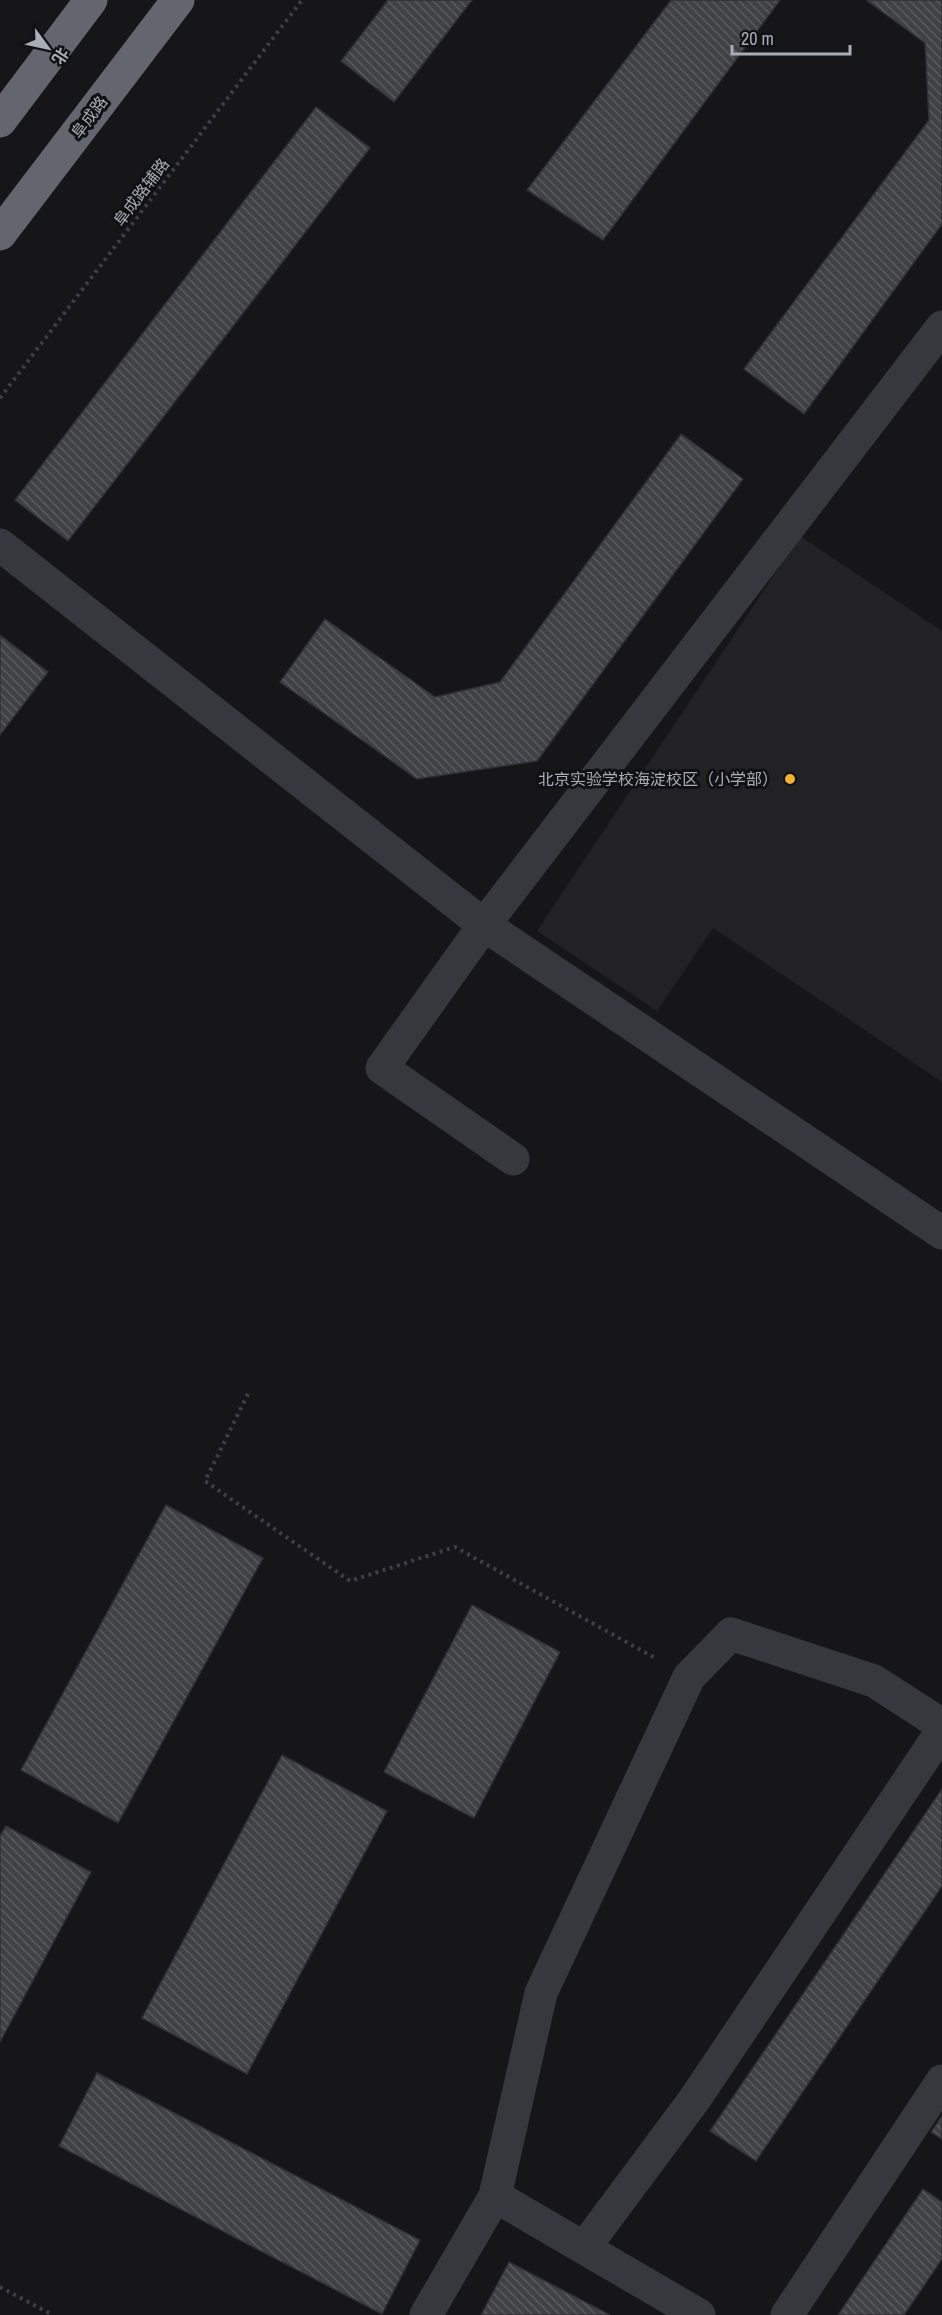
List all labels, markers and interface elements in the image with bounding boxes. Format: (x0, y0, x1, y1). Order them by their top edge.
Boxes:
north arrow (18, 18, 78, 78)
scale bar (732, 18, 850, 56)
text: 20 m (741, 26, 774, 51)
text: 北 (47, 43, 74, 69)
street label: 阜成路 (66, 91, 112, 143)
street label: 阜成路辅路 (108, 153, 174, 231)
place label: 北京实验学校海淀校区（小学部） (538, 768, 778, 790)
marker: 北京实验学校海淀校区（小学部） (783, 772, 797, 786)

